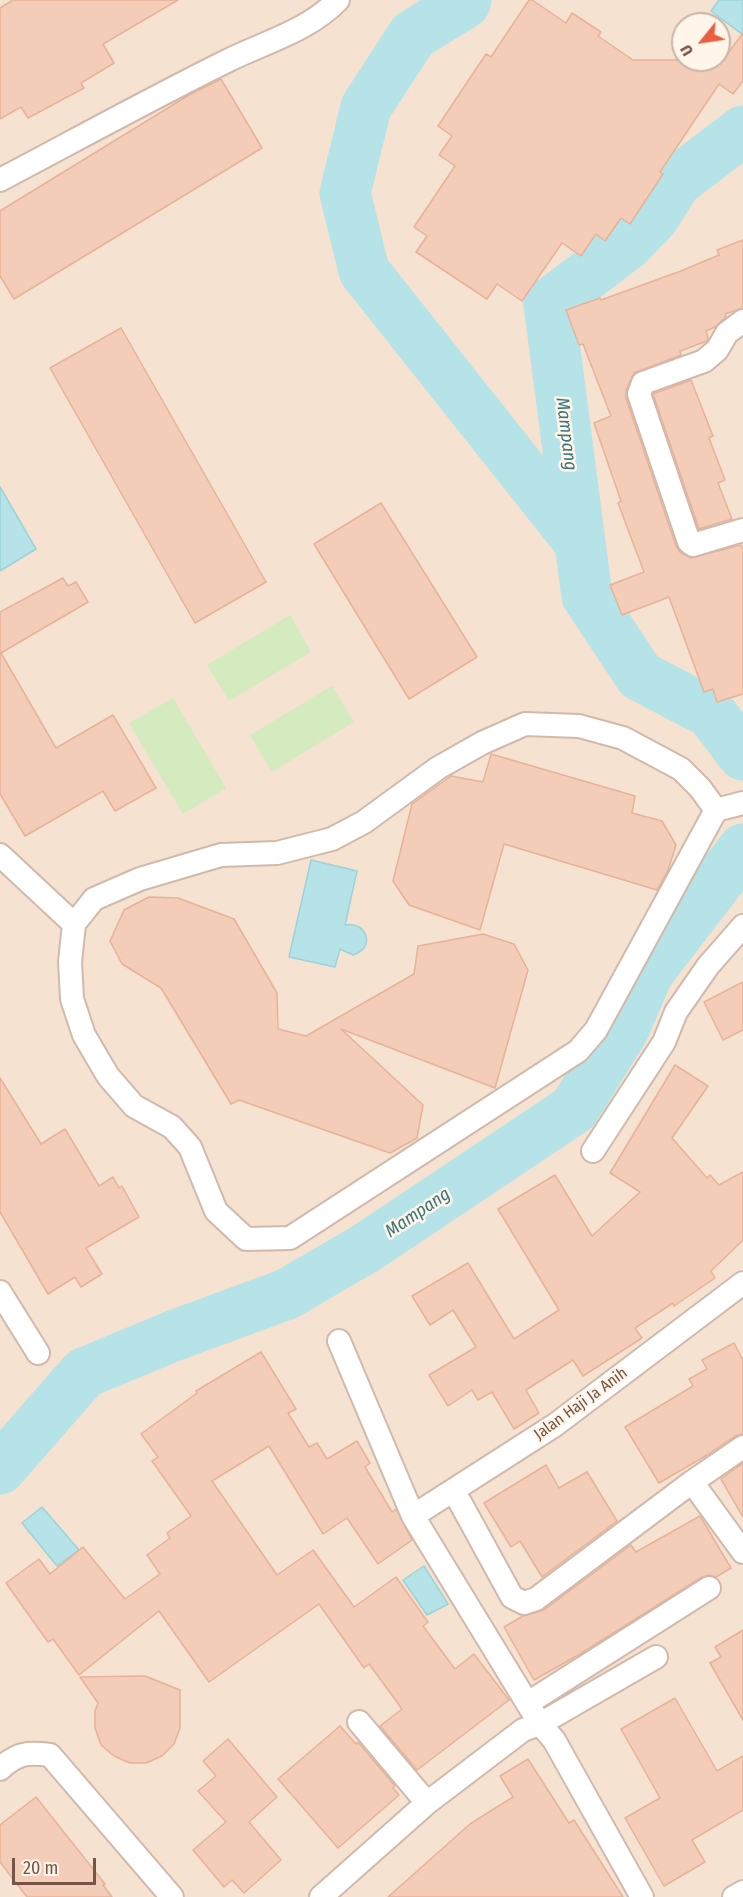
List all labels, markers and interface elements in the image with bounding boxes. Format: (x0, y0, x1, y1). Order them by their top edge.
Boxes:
north arrow (671, 12, 731, 72)
text: U (676, 41, 697, 59)
water label: Mampang (551, 396, 581, 472)
water label: Mampang (382, 1184, 454, 1242)
street label: Jalan Haji Ja Anih (531, 1364, 631, 1444)
scale bar (15, 1846, 99, 1884)
text: 20 m (23, 1857, 58, 1879)

